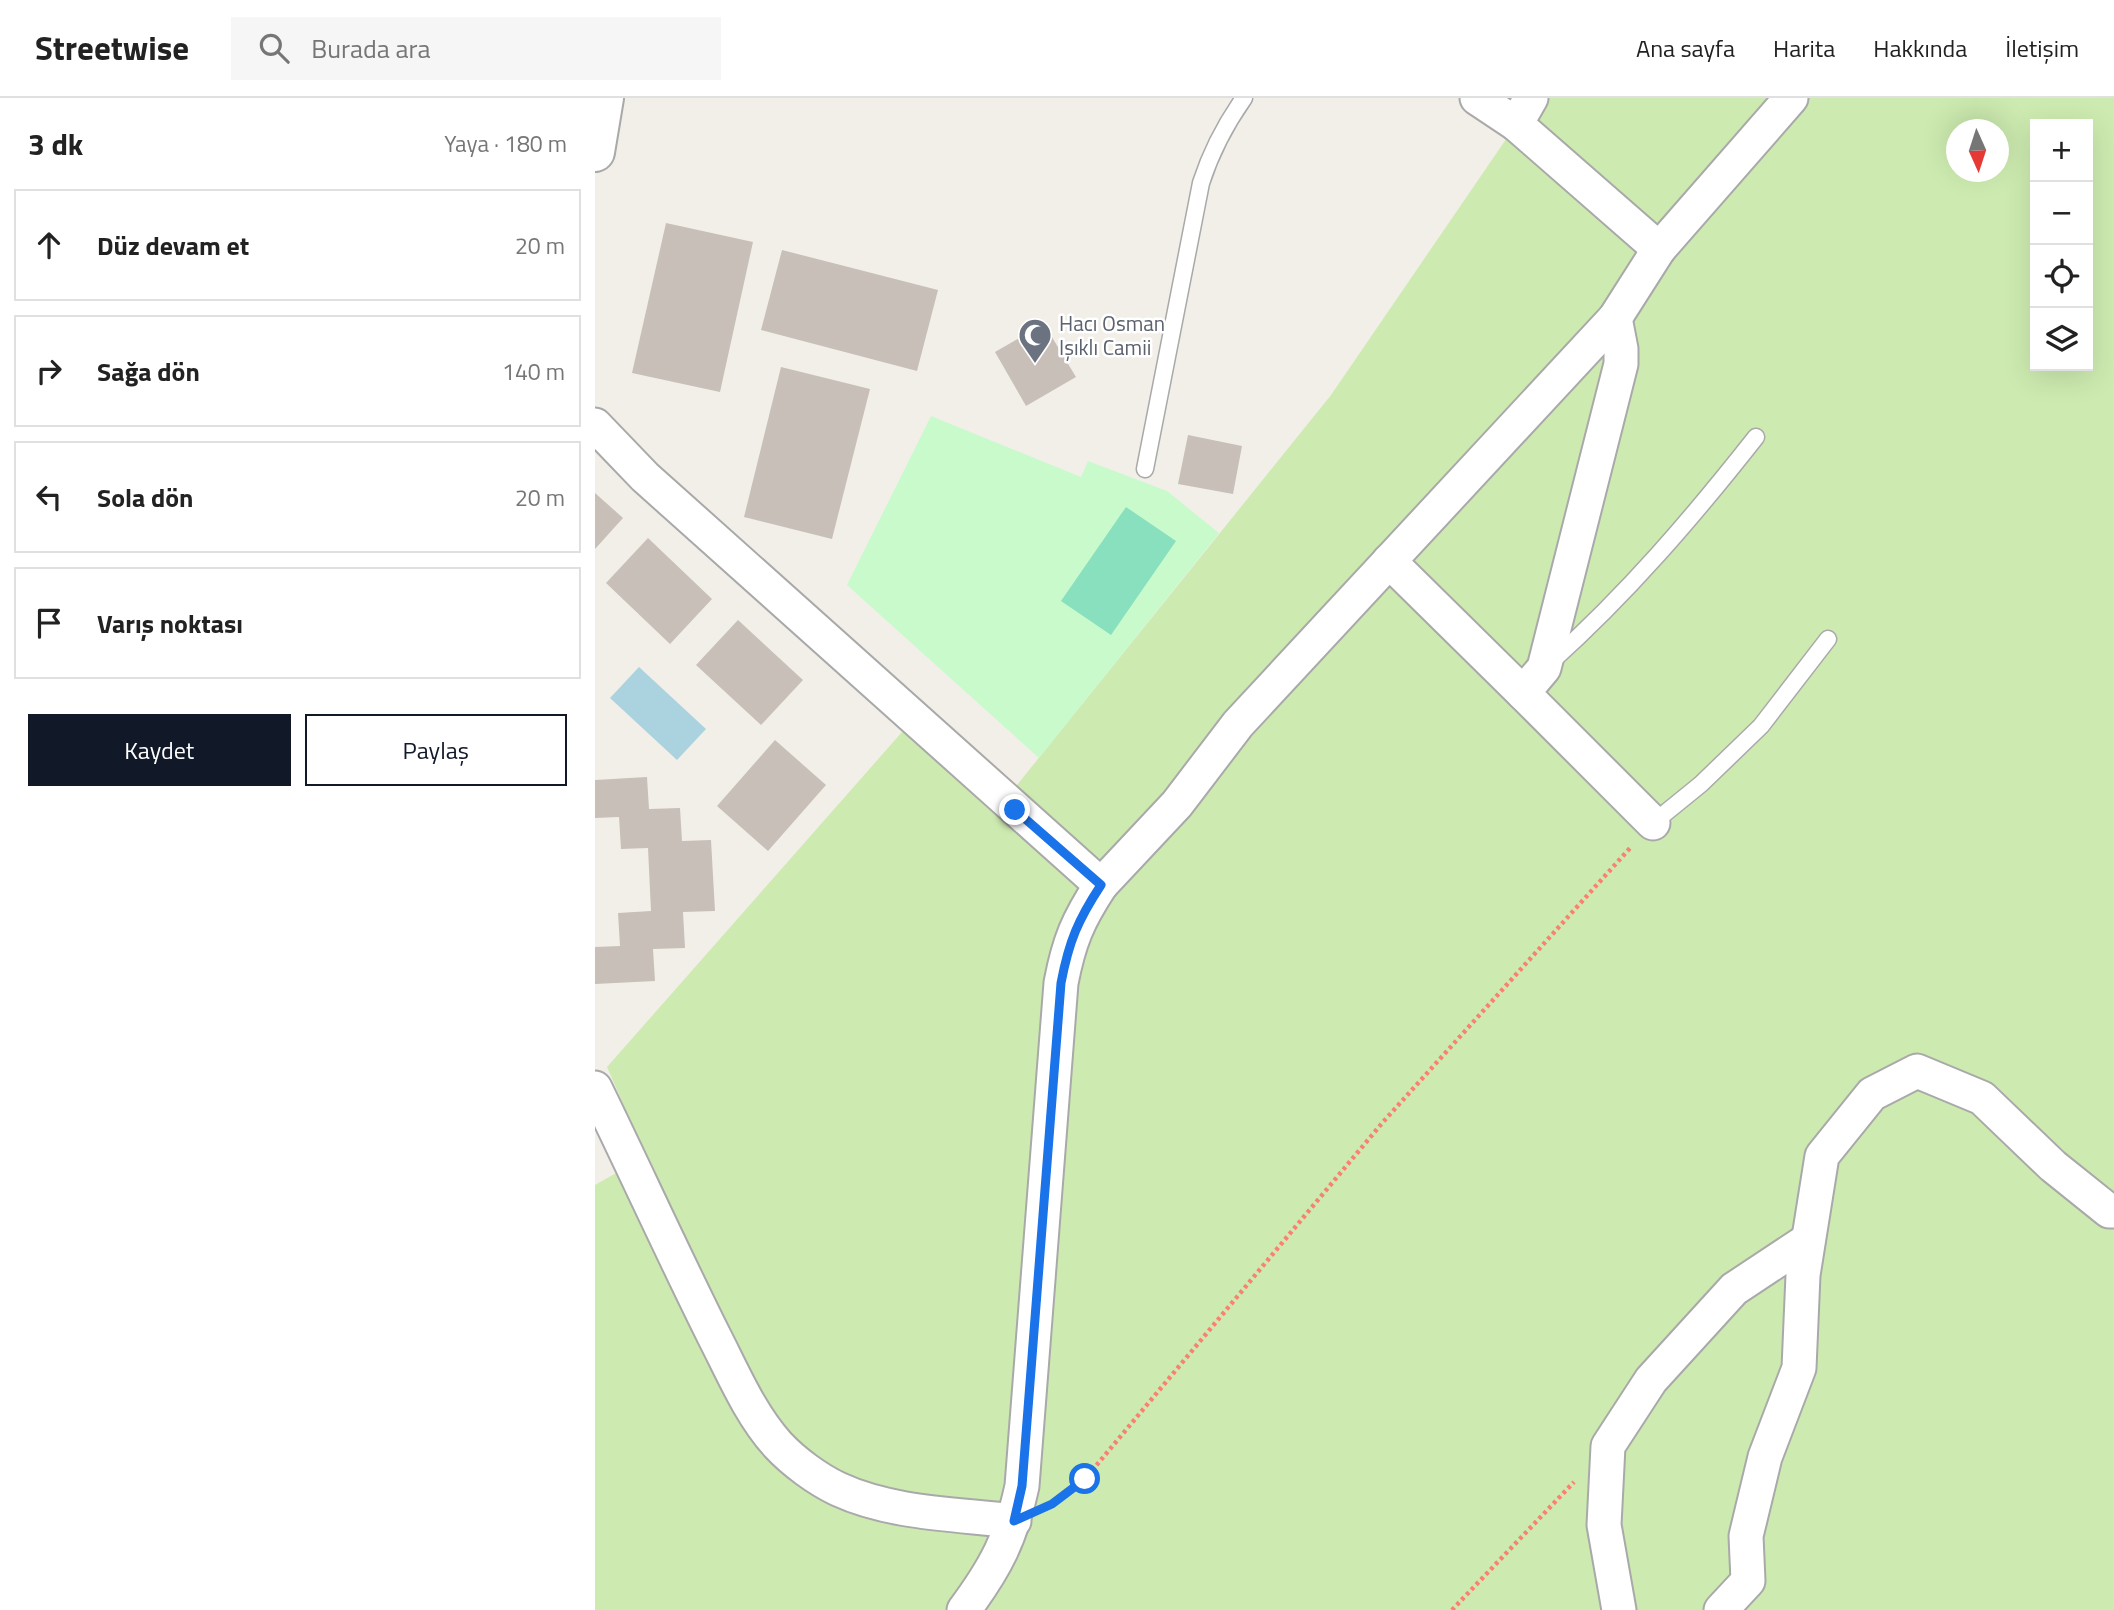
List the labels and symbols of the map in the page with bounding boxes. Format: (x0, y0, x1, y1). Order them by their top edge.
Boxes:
north arrow (1946, 119, 2009, 182)
place label: Hacı Osman Işıklı Camii (1059, 307, 1165, 363)
mosque icon: Hacı Osman Işıklı Camii (1016, 316, 1054, 365)
route end (999, 794, 1030, 825)
route start (1069, 1463, 1100, 1494)

